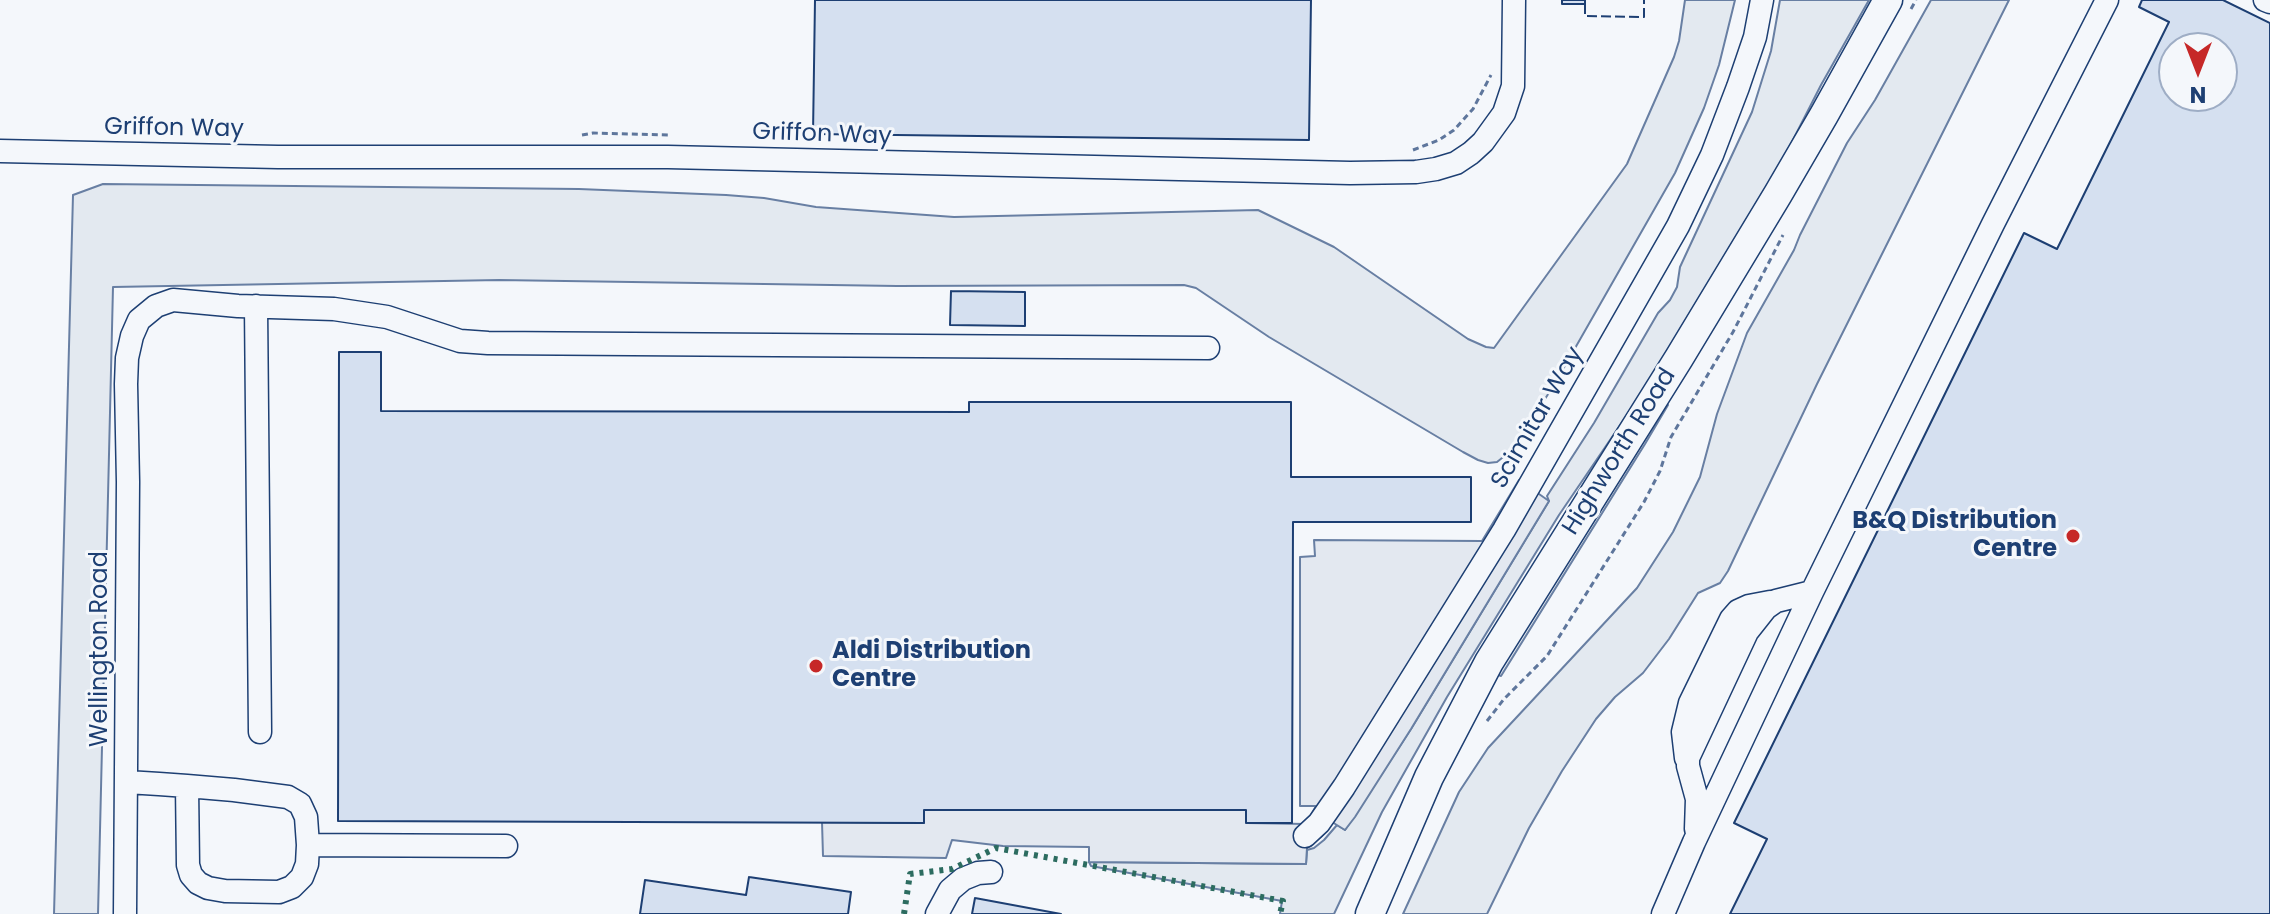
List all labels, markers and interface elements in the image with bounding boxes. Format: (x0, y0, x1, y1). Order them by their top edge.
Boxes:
north arrow (2158, 32, 2238, 112)
text: N (2190, 79, 2206, 110)
street label: Griffon Way (104, 113, 244, 145)
street label: Griffon Way (752, 118, 892, 152)
street label: Scimitar Way (1486, 342, 1590, 494)
street label: Highworth Road (1557, 363, 1683, 541)
place label: B&Q Distribution Centre (1852, 508, 2057, 564)
marker: B&Q Distribution Centre (2064, 527, 2082, 545)
street label: Wellington Road (87, 551, 115, 747)
place label: Aldi Distribution Centre (832, 638, 1031, 694)
marker: Aldi Distribution Centre (807, 657, 825, 675)

